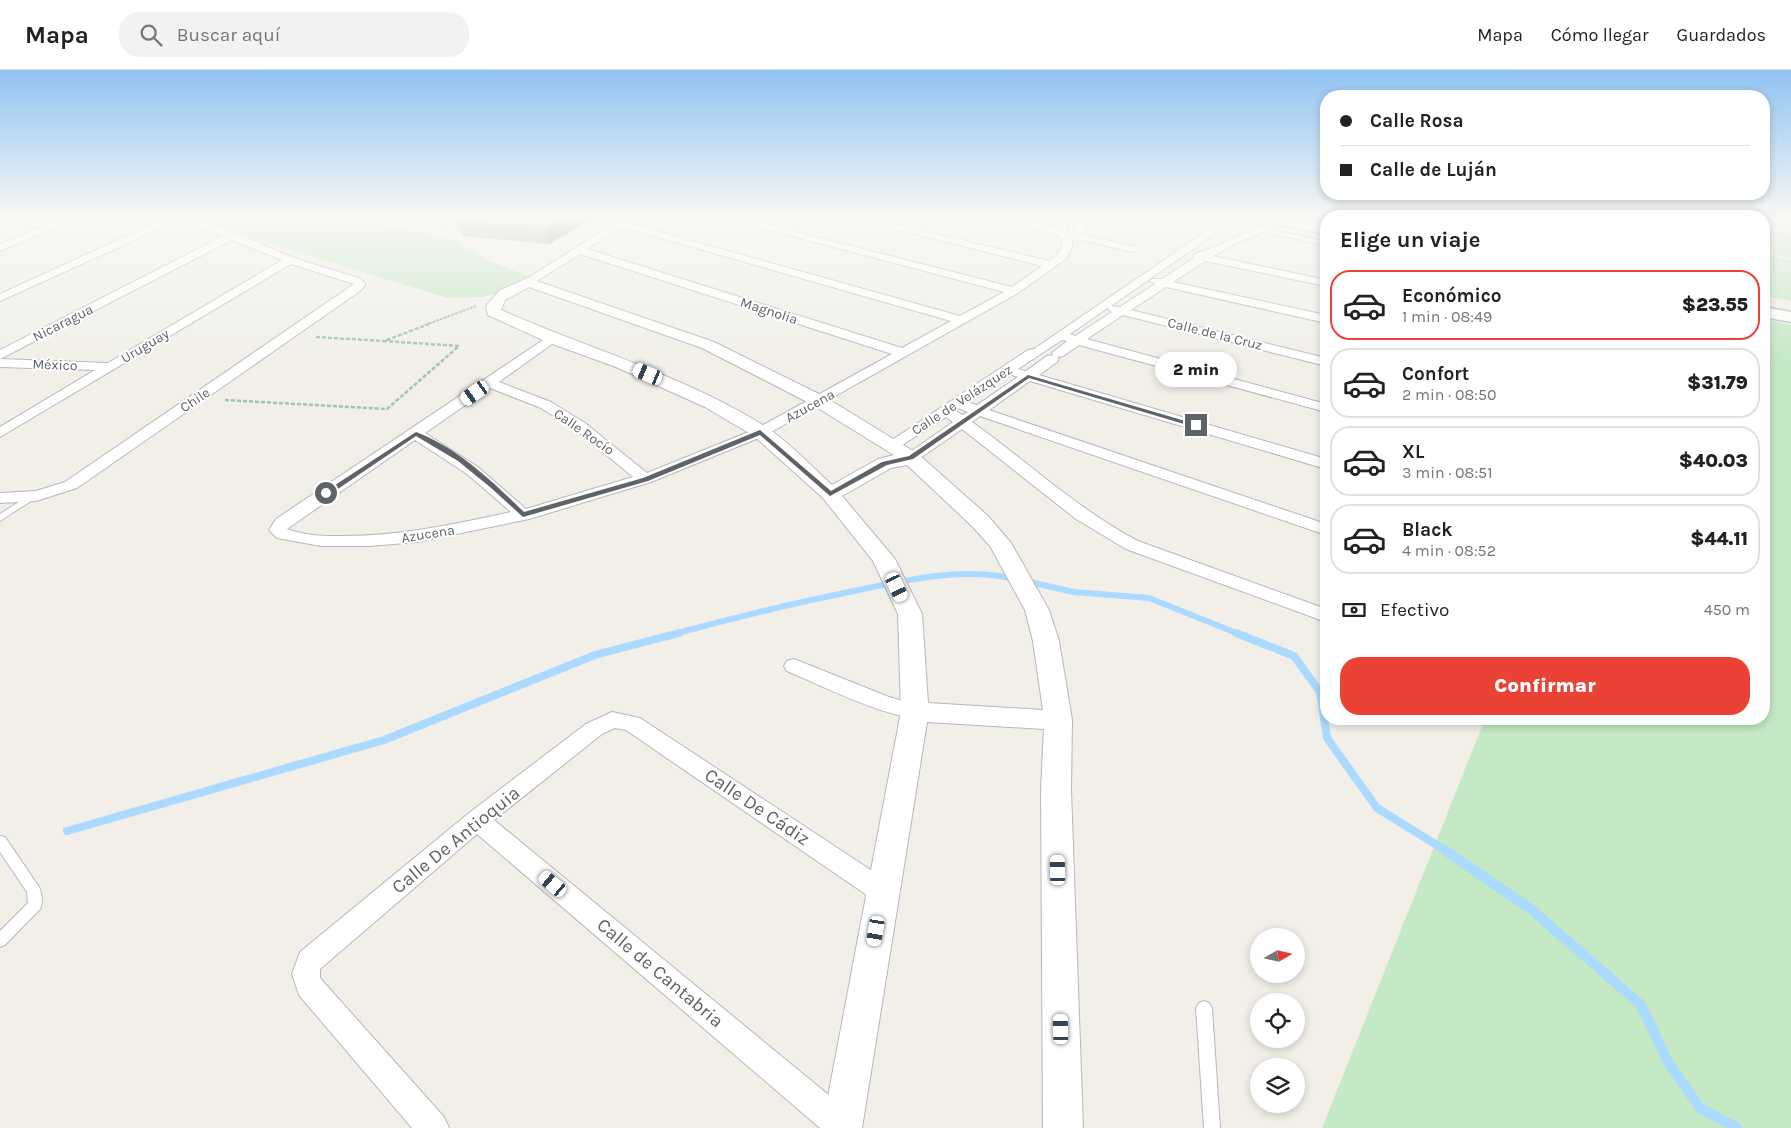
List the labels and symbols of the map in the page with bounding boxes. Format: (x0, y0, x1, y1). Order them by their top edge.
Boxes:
street label: Magnolia (738, 294, 800, 328)
street label: Nicaragua (30, 301, 96, 345)
street label: Calle de la Cruz (1166, 314, 1264, 354)
street label: Uruguay (118, 325, 173, 367)
callout: 2 min (1155, 352, 1237, 388)
street label: México (32, 356, 78, 374)
car (631, 361, 664, 387)
street label: Calle de Velázquez (908, 361, 1016, 439)
car (458, 378, 491, 408)
street label: Chile (177, 384, 213, 416)
street label: Azucena (782, 386, 838, 426)
street label: Calle Rocío (550, 405, 618, 459)
route end (1185, 414, 1207, 436)
route start (315, 482, 337, 504)
street label: Azucena (400, 521, 456, 547)
car (883, 570, 910, 604)
street label: Calle De Cádiz (700, 764, 814, 850)
street label: Calle De Antioquia (388, 782, 524, 898)
car (1050, 855, 1065, 885)
car (536, 869, 569, 899)
street label: Calle de Cantabria (592, 914, 728, 1032)
car (866, 915, 885, 947)
north arrow (1250, 928, 1305, 982)
car (1053, 1014, 1068, 1044)

